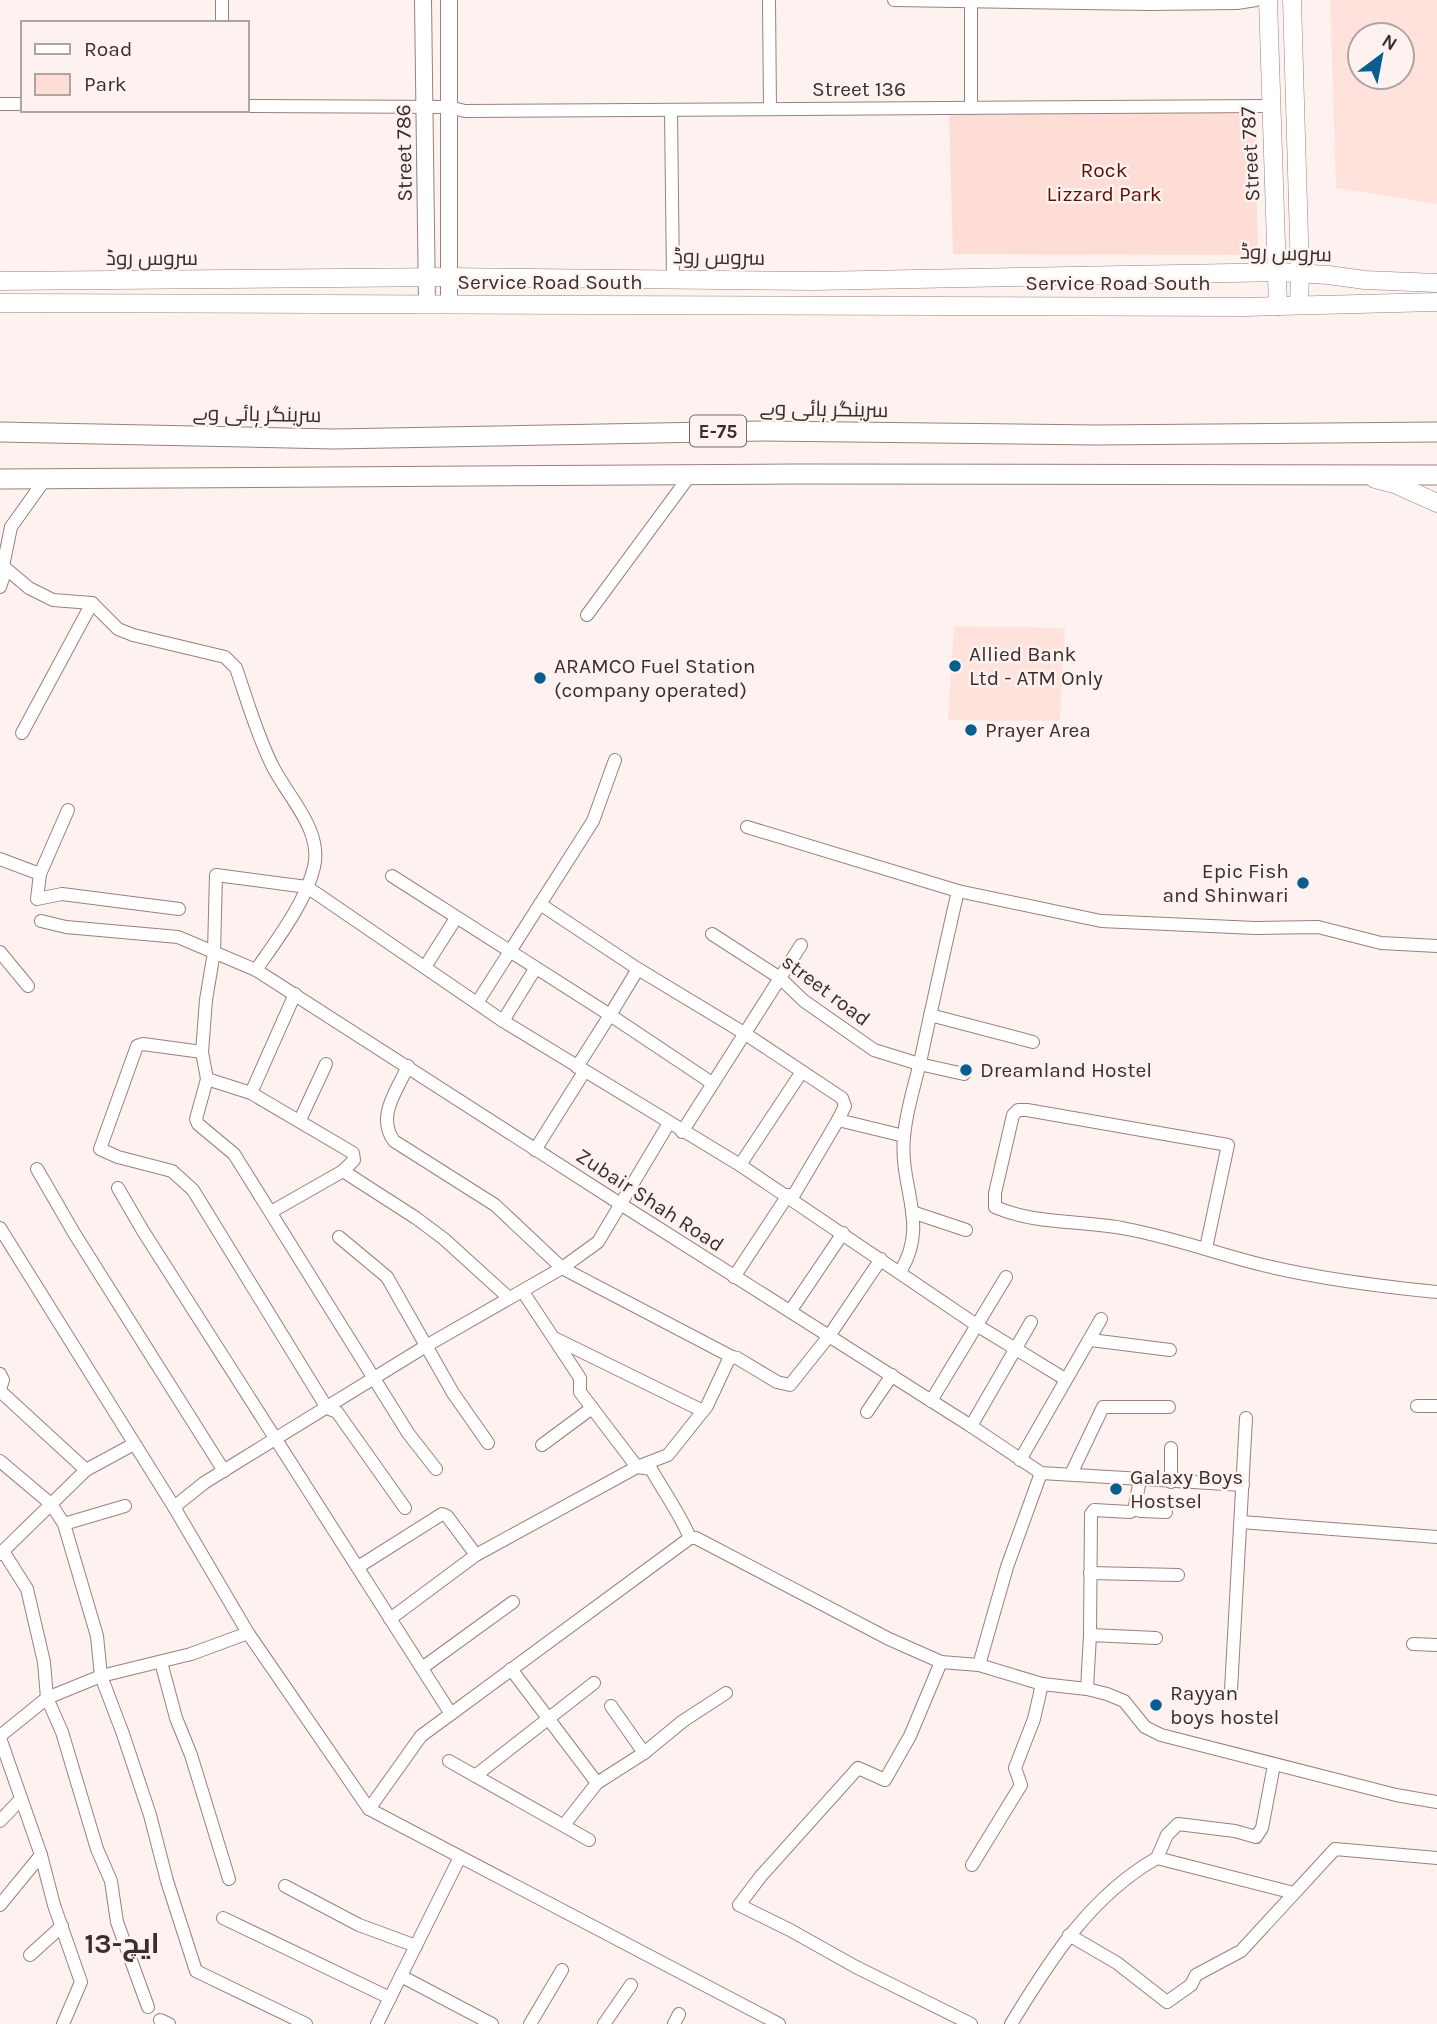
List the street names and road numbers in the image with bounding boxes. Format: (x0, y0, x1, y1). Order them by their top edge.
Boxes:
street label: Street 136 (812, 77, 906, 101)
street label: Street 786 (391, 104, 417, 202)
street label: Street 787 (1236, 106, 1264, 202)
street label: سروس روڈ (1239, 239, 1333, 268)
street label: سروس روڈ (673, 244, 765, 271)
street label: سروس روڈ (106, 246, 198, 271)
street label: Service Road South (457, 270, 643, 294)
street label: Service Road South (1025, 271, 1211, 295)
street label: سرینگر ہائی وے (759, 396, 889, 424)
street label: سرینگر ہائی وے (192, 401, 322, 429)
road number: E-75 (690, 416, 746, 446)
street label: street road (777, 949, 875, 1031)
street label: Zubair Shah Road (572, 1143, 728, 1257)

